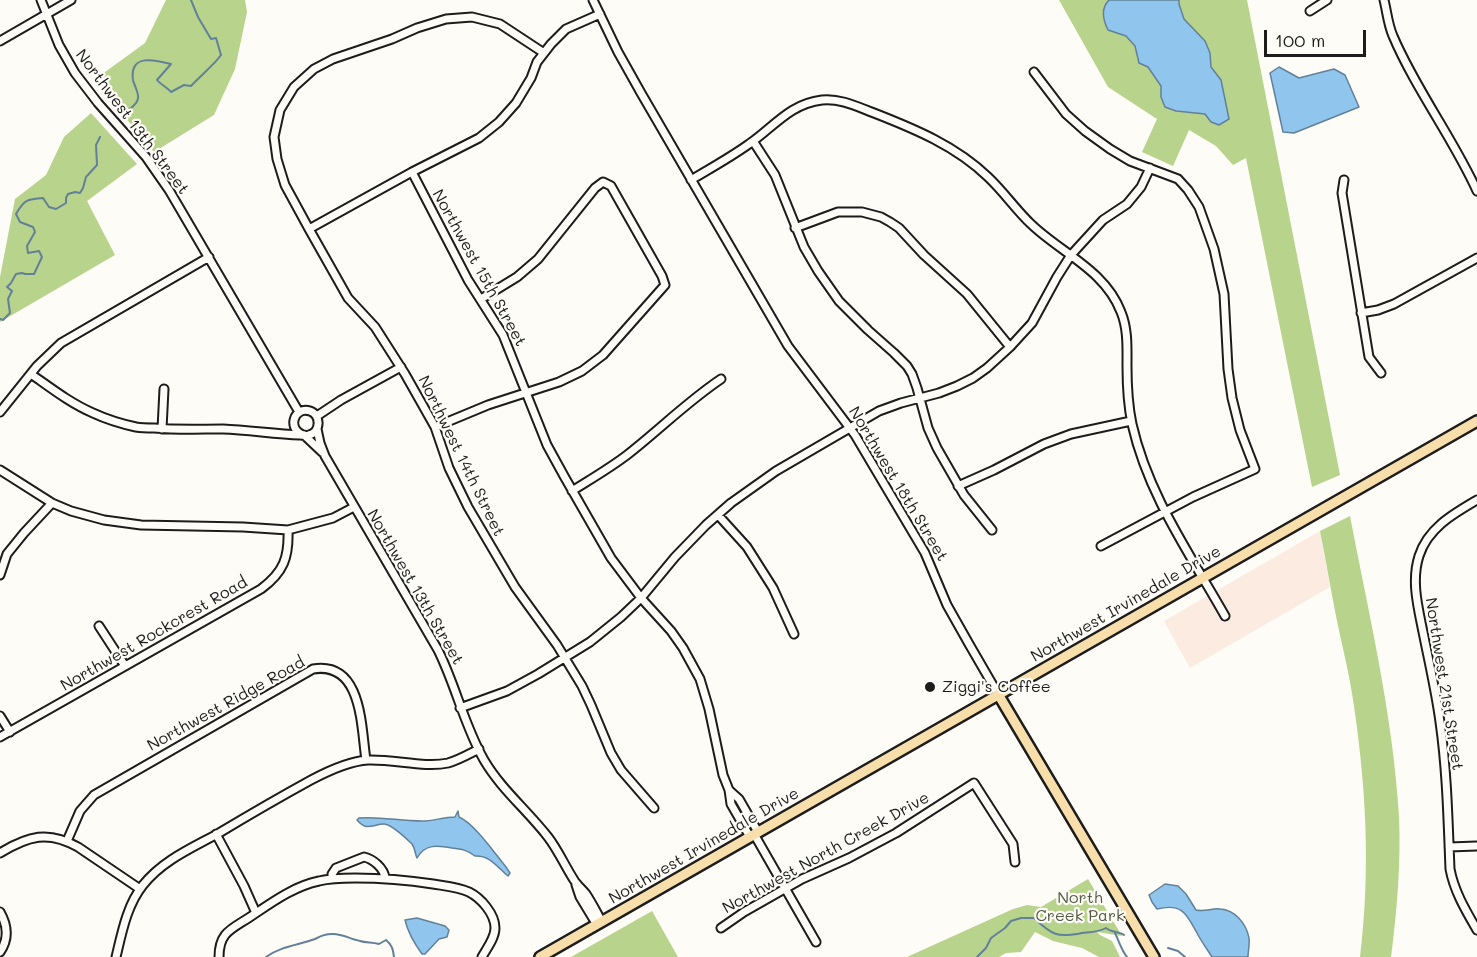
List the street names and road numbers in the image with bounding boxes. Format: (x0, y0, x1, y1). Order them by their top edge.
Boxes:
street label: Northwest 13th Street (71, 46, 193, 198)
street label: Northwest 15th Street (428, 186, 530, 350)
street label: Northwest 14th Street (414, 373, 508, 539)
street label: Northwest 18th Street (844, 403, 952, 565)
street label: Northwest 13th Street (363, 506, 467, 668)
street label: Northwest Irvinedale Drive (1028, 542, 1224, 666)
street label: Northwest Rockcrest Road (57, 573, 251, 695)
street label: Northwest 21st Street (1421, 596, 1467, 772)
street label: Northwest Ridge Road (144, 653, 308, 755)
street label: Northwest Irvinedale Drive (606, 784, 802, 908)
street label: Northwest North Creek Drive (719, 788, 933, 918)

